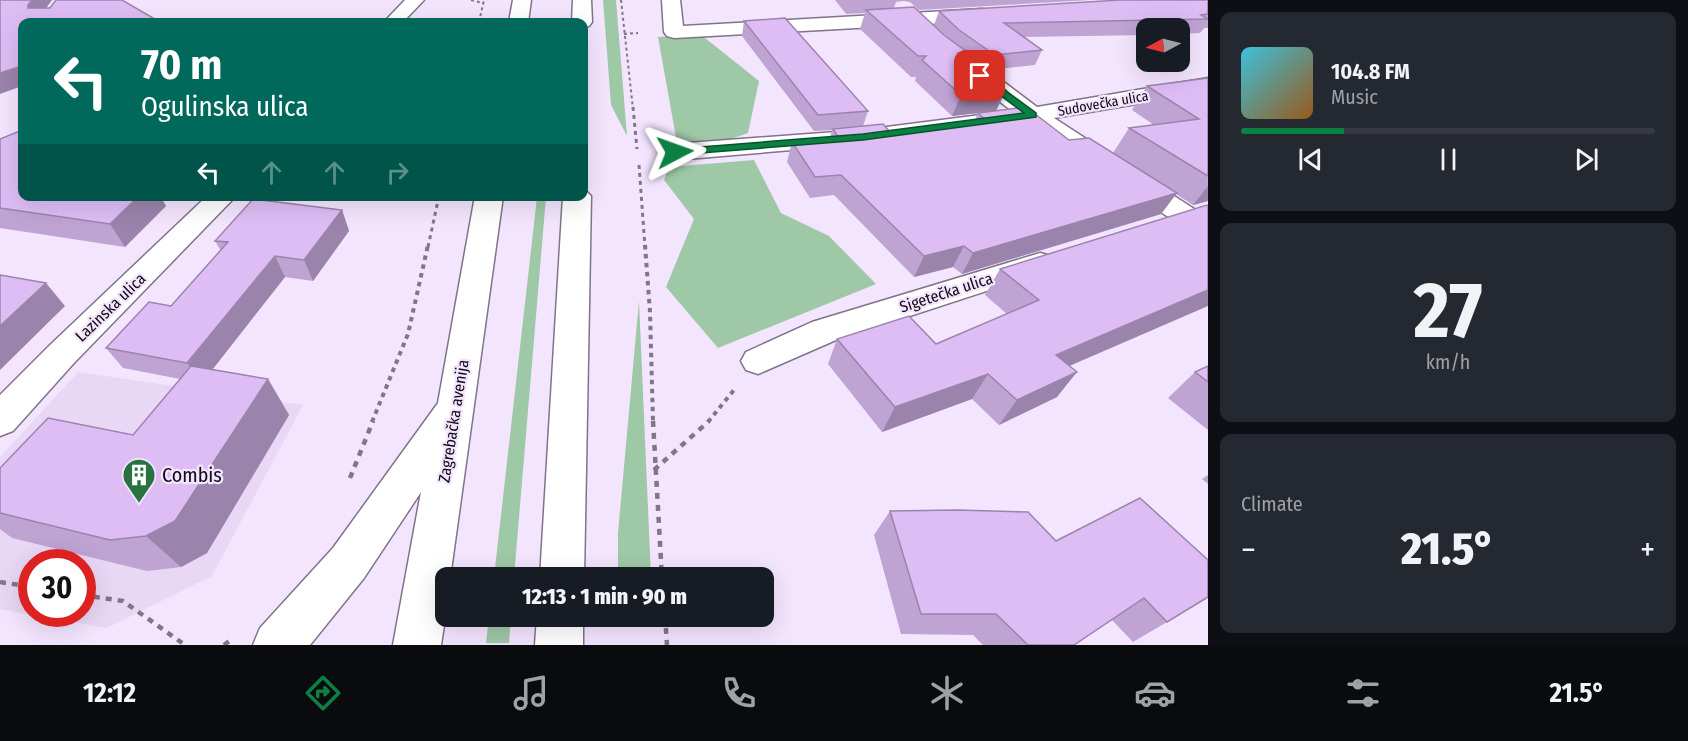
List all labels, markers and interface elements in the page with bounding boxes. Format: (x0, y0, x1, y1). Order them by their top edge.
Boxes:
north arrow (1136, 18, 1190, 72)
map controls (1136, 18, 1190, 72)
text: 70 m (141, 40, 222, 90)
icon: left (42, 42, 120, 120)
pin (954, 50, 1005, 101)
text: 104.8 FM (1331, 58, 1410, 85)
icon: arrive (963, 59, 996, 92)
text: Music (1331, 85, 1378, 109)
street label: Sudovečka ulica (1056, 87, 1150, 120)
text: Ogulinska ulica (141, 91, 309, 123)
position arrow (643, 120, 707, 184)
icon: previous (1294, 143, 1327, 176)
icon: pause (1432, 143, 1465, 176)
icon: next (1570, 143, 1603, 176)
icon: left (192, 156, 225, 189)
icon: ahead (255, 156, 288, 189)
icon: ahead (318, 156, 351, 189)
icon: right (381, 156, 414, 189)
text: 27 (1414, 264, 1482, 358)
street label: Sigetečka ulica (897, 268, 995, 316)
street label: Lazinska ulica (71, 269, 150, 346)
text: km/h (1426, 350, 1470, 374)
street label: Zagrebačka avenija (434, 358, 473, 484)
building icon: Combis (121, 457, 157, 504)
place label: Combis (162, 463, 222, 487)
text: Climate (1241, 492, 1303, 516)
text: 21.5° (1401, 522, 1495, 576)
text: − (1241, 530, 1256, 570)
text: + (1640, 530, 1655, 570)
speed limit sign: 30 (18, 549, 96, 627)
text: 12:13 · 1 min · 90 m (522, 583, 687, 610)
icon: directions (302, 672, 344, 714)
icon: music (510, 672, 552, 714)
icon: phone (718, 672, 760, 714)
icon: climate (926, 672, 968, 714)
icon: car (1134, 672, 1176, 714)
icon: filters (1342, 672, 1384, 714)
text: 12:12 (83, 677, 136, 709)
text: 21.5° (1549, 677, 1605, 709)

